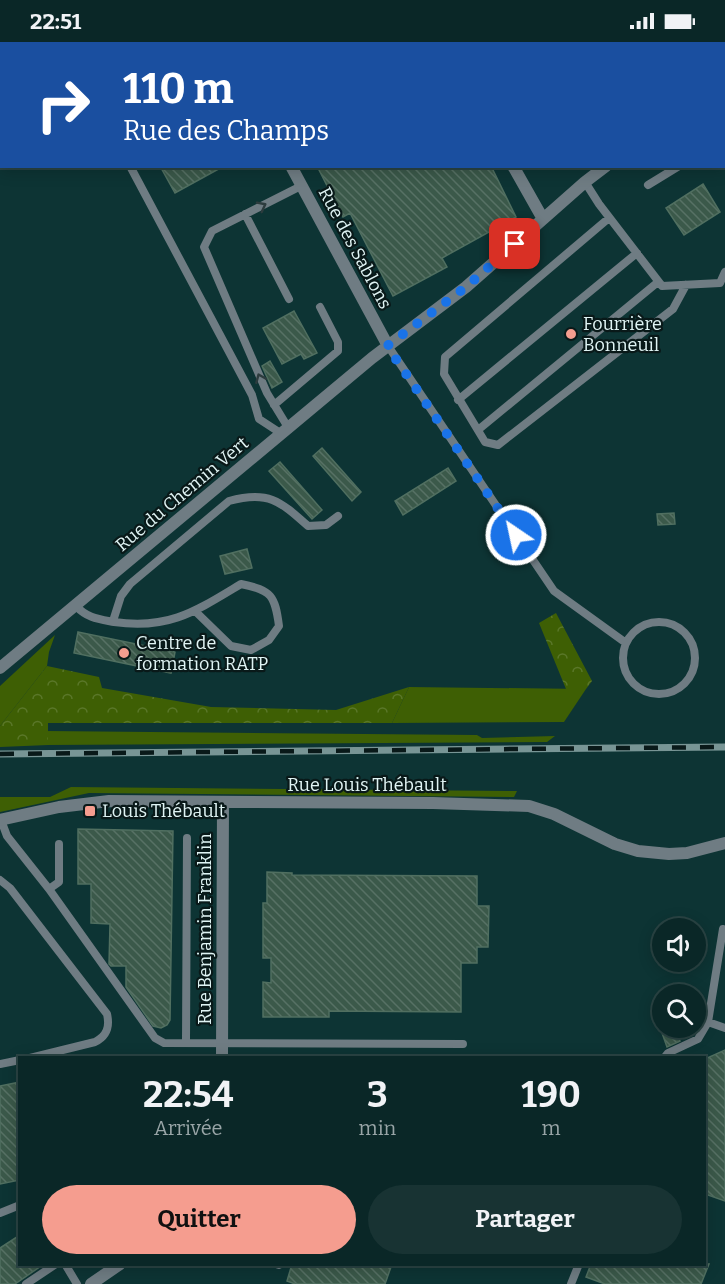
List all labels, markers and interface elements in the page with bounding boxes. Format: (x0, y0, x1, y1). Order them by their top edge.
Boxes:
text: 22:51 (30, 8, 81, 35)
text: 110 m (123, 64, 234, 114)
icon: right (24, 66, 102, 144)
text: Rue des Champs (123, 115, 329, 147)
street label: Rue des Sablons (314, 183, 396, 313)
one-way arrow (256, 202, 266, 213)
pin (489, 218, 540, 269)
icon: arrive (498, 227, 531, 260)
place label: Fourrière Bonneuil (583, 313, 662, 356)
marker: Fourrière Bonneuil (564, 327, 578, 341)
one-way arrow (256, 373, 268, 384)
street label: Rue du Chemin Vert (111, 432, 253, 556)
position arrow (484, 503, 548, 567)
place label: Centre de formation RATP (136, 632, 268, 675)
marker: Centre de formation RATP (117, 646, 131, 660)
street label: Rue Louis Thébault (287, 774, 447, 796)
place label: Louis Thébault (102, 800, 226, 822)
marker: Louis Thébault (83, 804, 97, 818)
street label: Rue Benjamin Franklin (194, 833, 216, 1025)
map controls (652, 918, 706, 1038)
button: sound (652, 918, 706, 972)
button: search (652, 984, 706, 1038)
text: 22:54 (143, 1073, 234, 1117)
text: 3 (367, 1073, 388, 1117)
text: 190 (521, 1073, 581, 1117)
text: Arrivée (154, 1116, 223, 1140)
text: min (359, 1116, 396, 1140)
text: m (542, 1116, 561, 1140)
button: Quitter (42, 1185, 356, 1254)
button: Partager (368, 1185, 682, 1254)

